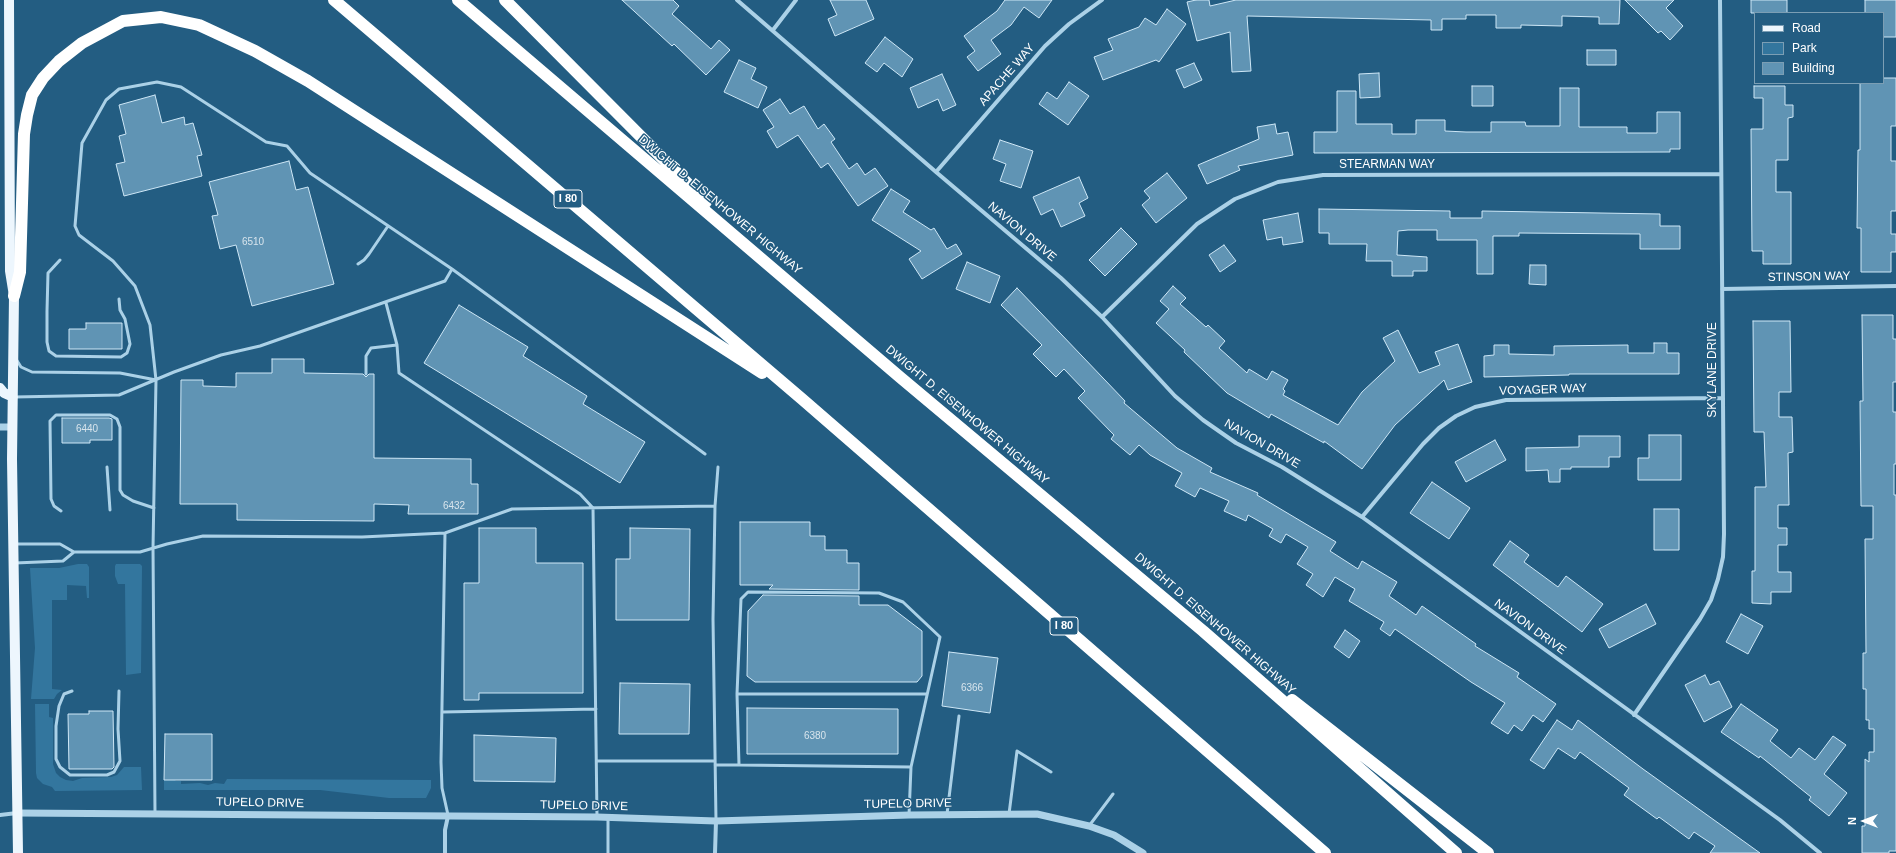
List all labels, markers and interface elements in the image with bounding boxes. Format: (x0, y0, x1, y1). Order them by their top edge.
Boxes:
legend (1754, 12, 1884, 84)
text: Road (1792, 21, 1821, 35)
street label: APACHE WAY (976, 41, 1038, 109)
text: Park (1792, 41, 1817, 55)
text: Building (1792, 61, 1835, 75)
street label: DWIGHT D. EISENHOWER HIGHWAY (635, 132, 805, 278)
street label: STEARMAN WAY (1339, 158, 1435, 172)
road number: I 80 (554, 190, 582, 208)
street label: NAVION DRIVE (985, 199, 1059, 265)
house number: 6510 (242, 236, 264, 248)
street label: STINSON WAY (1768, 269, 1850, 285)
street label: SKYLANE DRIVE (1706, 322, 1720, 418)
street label: DWIGHT D. EISENHOWER HIGHWAY (882, 342, 1052, 488)
street label: VOYAGER WAY (1499, 381, 1587, 399)
street label: NAVION DRIVE (1222, 416, 1302, 472)
house number: 6440 (76, 423, 98, 435)
house number: 6432 (443, 500, 465, 512)
street label: DWIGHT D. EISENHOWER HIGHWAY (1132, 550, 1298, 698)
street label: NAVION DRIVE (1491, 596, 1569, 658)
road number: I 80 (1050, 617, 1078, 635)
house number: 6366 (961, 682, 983, 694)
house number: 6380 (804, 730, 826, 742)
street label: TUPELO DRIVE (216, 795, 304, 811)
street label: TUPELO DRIVE (864, 796, 952, 812)
street label: TUPELO DRIVE (540, 798, 628, 814)
north arrow (1844, 801, 1884, 841)
text: N (1846, 817, 1858, 825)

